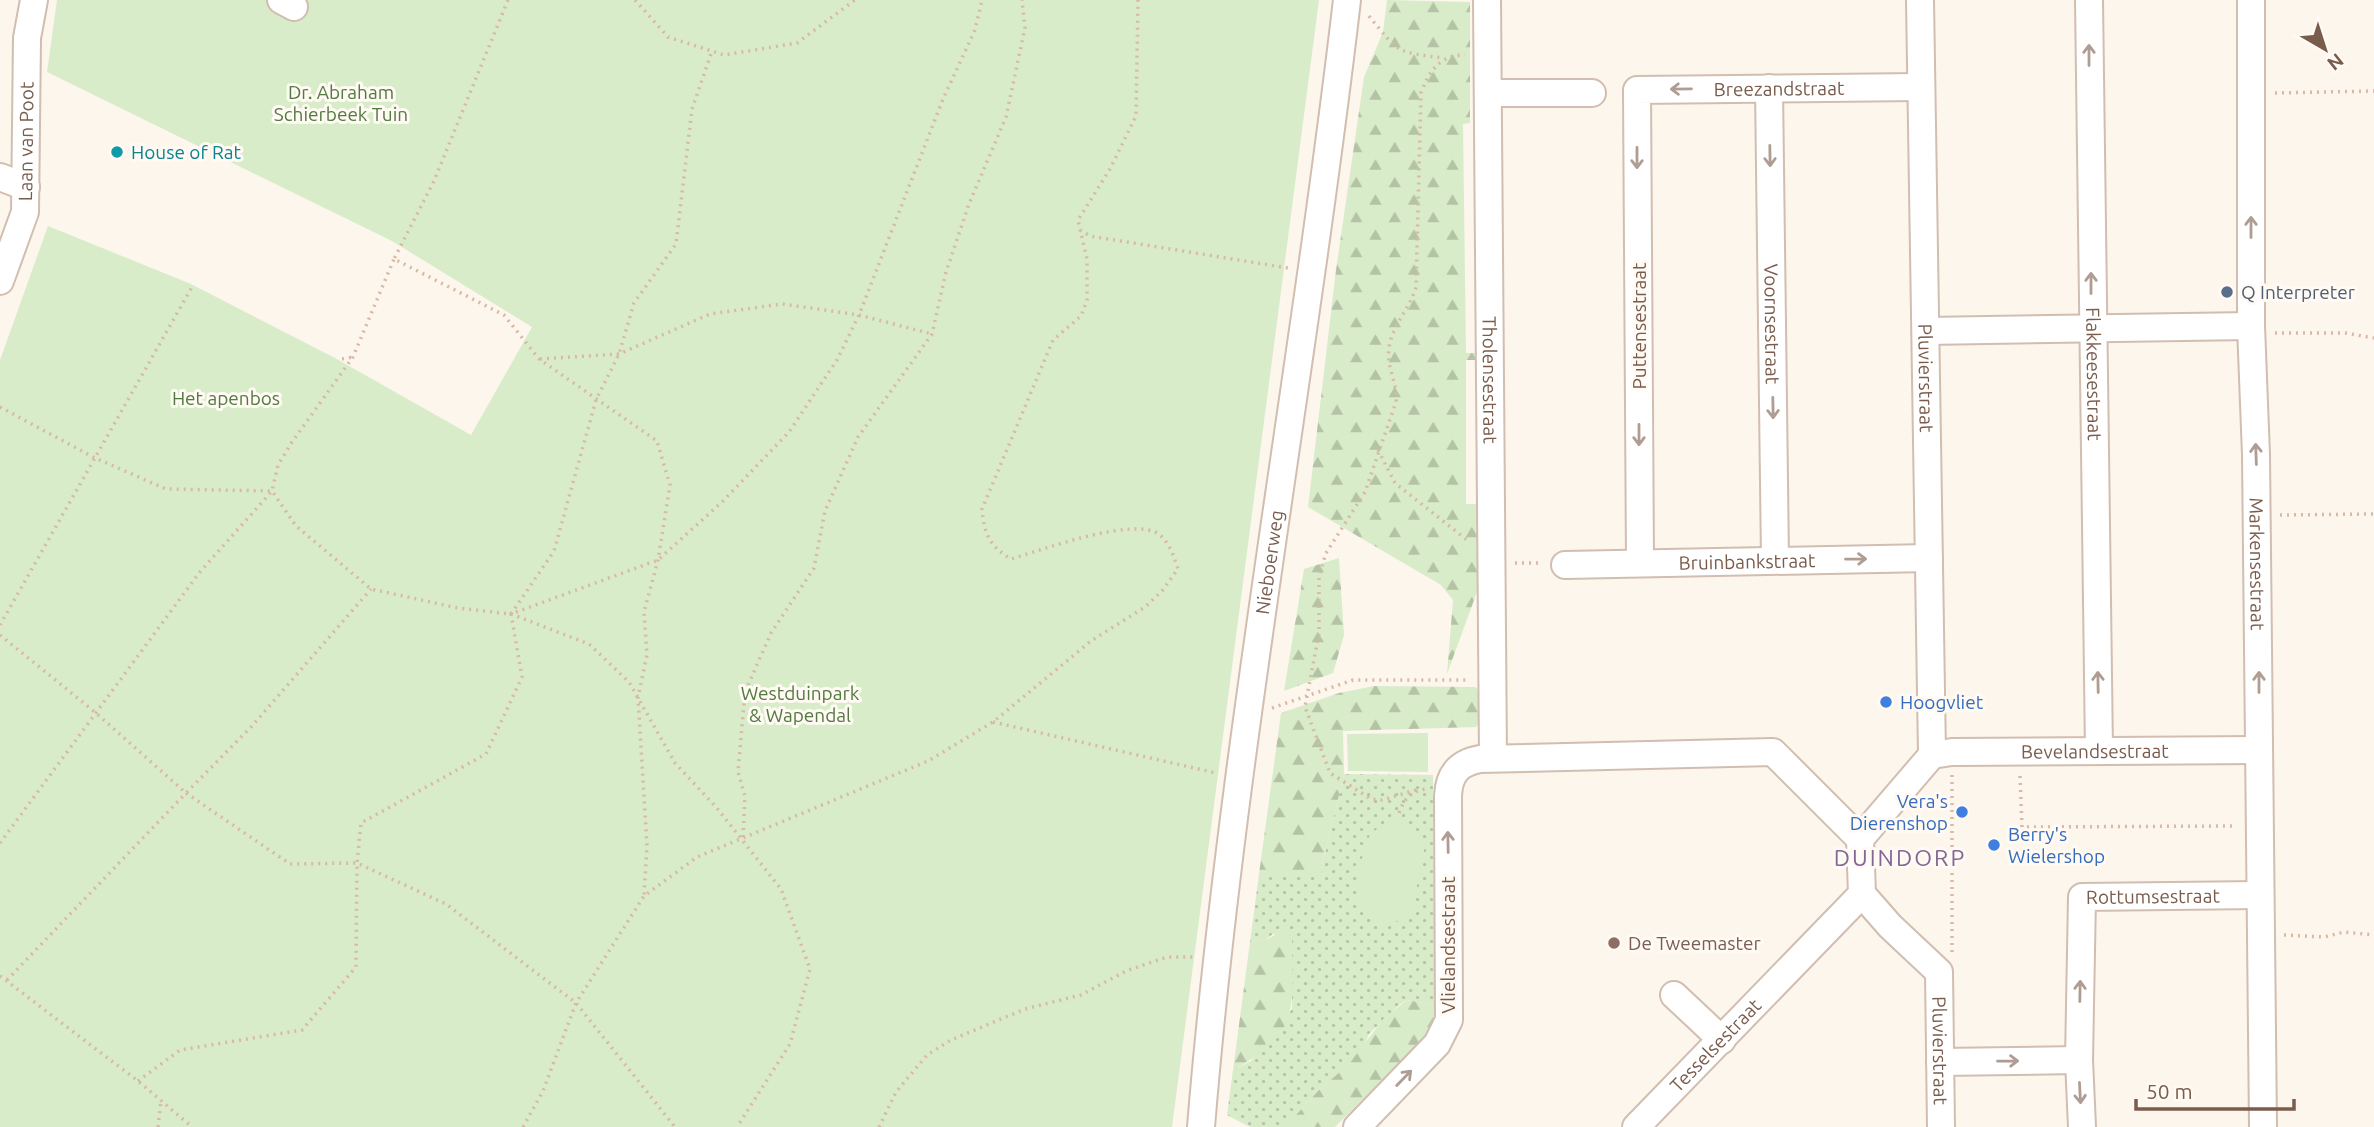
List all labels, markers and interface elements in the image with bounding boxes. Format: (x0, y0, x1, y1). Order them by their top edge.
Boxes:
north arrow (2290, 14, 2360, 84)
one-way arrow (2083, 44, 2096, 67)
text: N (2323, 49, 2348, 75)
street label: Breezandstraat (1714, 77, 1845, 100)
street label: Laan van Poot (14, 81, 38, 201)
park label: Dr. Abraham Schierbeek Tuin (274, 81, 408, 125)
one-way arrow (1669, 83, 1692, 96)
place label: House of Rat (131, 141, 242, 163)
marker: House of Rat (109, 144, 125, 160)
one-way arrow (1763, 144, 1776, 167)
one-way arrow (1630, 147, 1644, 170)
one-way arrow (2245, 215, 2258, 238)
street label: Puttensestraat (1628, 262, 1650, 390)
street label: Voornsestraat (1760, 264, 1784, 385)
one-way arrow (2084, 272, 2098, 295)
place label: Q Interpreter (2241, 281, 2355, 303)
marker: Q Interpreter (2219, 284, 2235, 300)
street label: Flakkeesestraat (2082, 307, 2106, 441)
street label: Tholensestraat (1479, 316, 1502, 444)
street label: Pluvierstraat (1914, 323, 1938, 433)
park label: Het apenbos (172, 387, 280, 409)
one-way arrow (1766, 396, 1780, 419)
one-way arrow (1632, 423, 1646, 446)
one-way arrow (2249, 443, 2263, 466)
street label: Markensestraat (2245, 497, 2269, 631)
street label: Nieboerweg (1251, 509, 1288, 616)
street label: Bruinbankstraat (1678, 549, 1816, 574)
one-way arrow (1844, 552, 1867, 566)
one-way arrow (2252, 670, 2265, 693)
one-way arrow (2091, 671, 2105, 694)
park label: Westduinpark & Wapendal (741, 682, 860, 726)
place label: Hoogvliet (1900, 691, 1984, 713)
marker: Hoogvliet (1878, 694, 1894, 710)
street label: Bevelandsestraat (2021, 740, 2169, 763)
place label: Vera's Dierenshop (1850, 790, 1948, 834)
marker: Vera's Dierenshop (1954, 804, 1970, 820)
place label: Berry's Wielershop (2008, 823, 2105, 867)
one-way arrow (1442, 831, 1455, 854)
marker: Berry's Wielershop (1986, 837, 2002, 853)
district label: DUINDORP (1834, 845, 1966, 870)
street label: Vlielandsestraat (1437, 876, 1459, 1014)
street label: Rottumsestraat (2086, 884, 2220, 908)
place label: De Tweemaster (1628, 932, 1761, 954)
marker: De Tweemaster (1606, 935, 1622, 951)
one-way arrow (2073, 980, 2087, 1003)
street label: Tesselsestraat (1665, 994, 1766, 1096)
street label: Pluvierstraat (1928, 996, 1952, 1106)
one-way arrow (1996, 1054, 2019, 1068)
scale bar (2136, 1068, 2294, 1112)
one-way arrow (1396, 1070, 1413, 1087)
text: 50 m (2146, 1079, 2193, 1103)
one-way arrow (2074, 1082, 2087, 1105)

